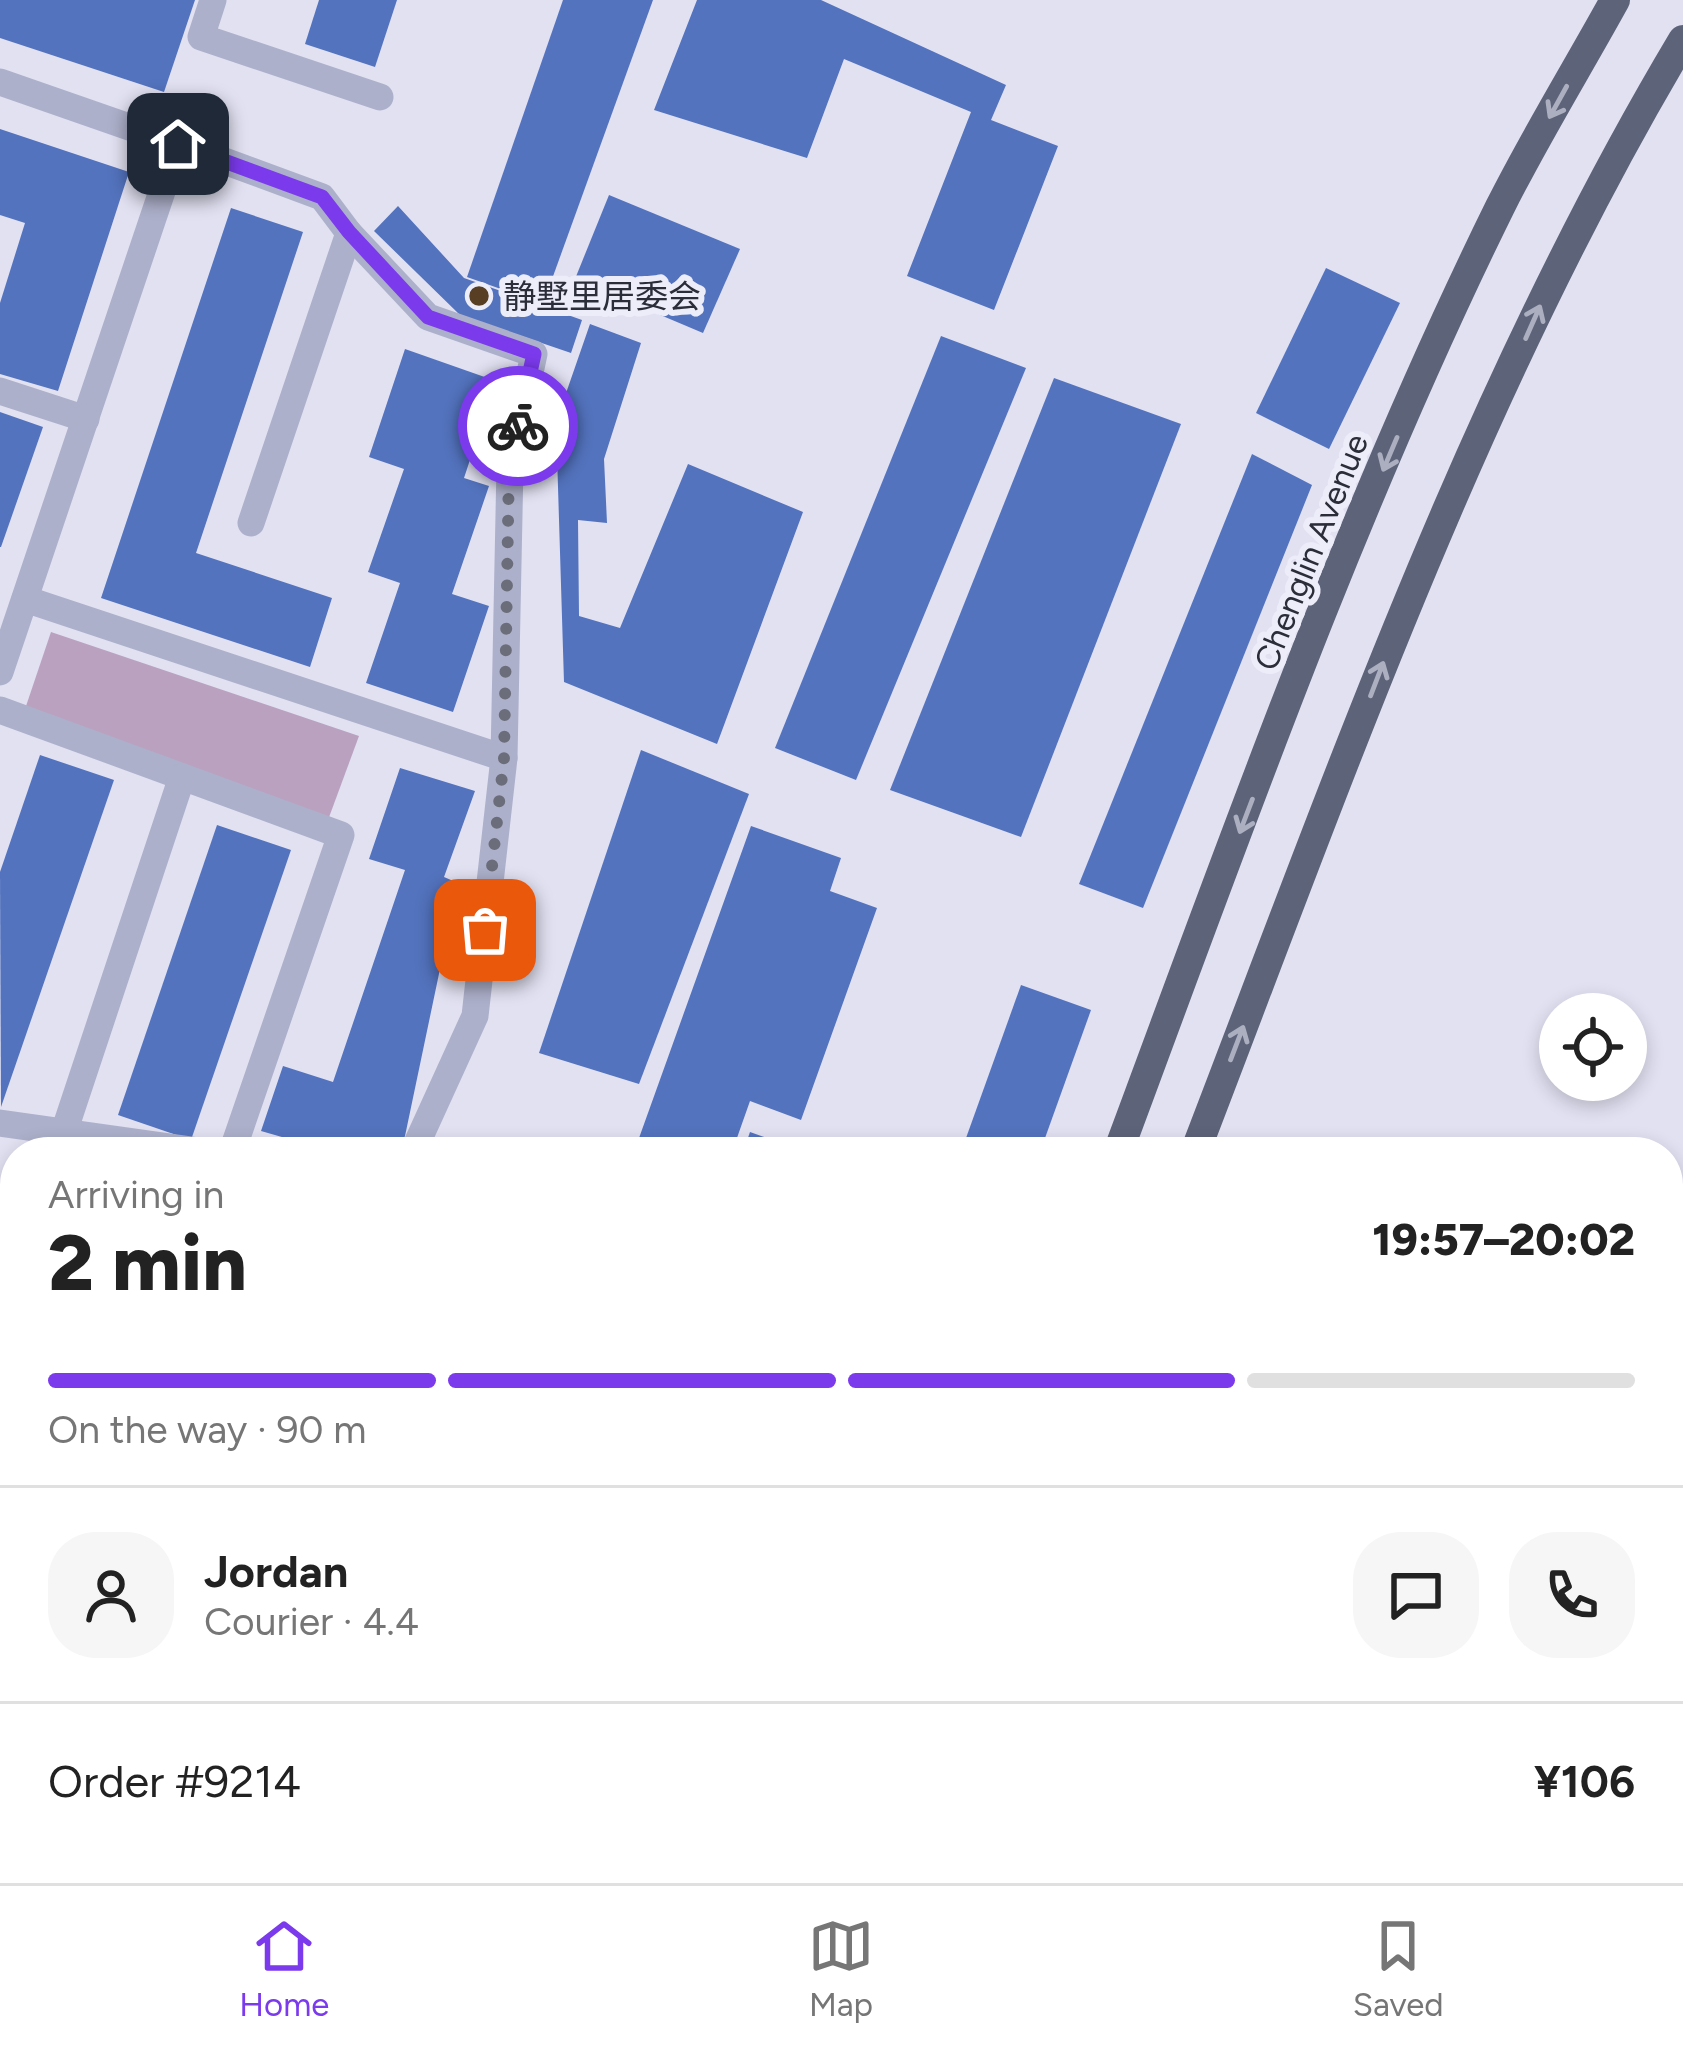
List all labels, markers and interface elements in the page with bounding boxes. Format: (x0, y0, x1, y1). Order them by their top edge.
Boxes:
one-way arrow (1546, 84, 1569, 119)
pin (127, 93, 229, 195)
icon: home (145, 111, 211, 177)
place label: 静墅里居委会 (503, 277, 701, 316)
marker: 静墅里居委会 (466, 283, 492, 309)
one-way arrow (1524, 304, 1546, 340)
courier (458, 366, 578, 486)
icon: bike (485, 393, 551, 459)
street label: Chenglin Avenue (1246, 428, 1376, 676)
one-way arrow (1378, 434, 1399, 471)
one-way arrow (1368, 661, 1390, 698)
one-way arrow (1233, 797, 1255, 834)
pin (434, 879, 536, 981)
icon: bag (452, 897, 518, 963)
map controls (1539, 993, 1647, 1101)
button: locate (1539, 993, 1647, 1101)
one-way arrow (1227, 1025, 1249, 1062)
text: Arriving in (48, 1171, 224, 1218)
text: 19:57–20:02 (1372, 1212, 1635, 1266)
text: 2 min (48, 1216, 247, 1310)
text: On the way · 90 m (48, 1406, 366, 1453)
button: person (48, 1532, 174, 1658)
button: chat (1353, 1532, 1479, 1658)
button: phone (1509, 1532, 1635, 1658)
text: Jordan (204, 1544, 348, 1598)
text: Courier · 4.4 (204, 1598, 419, 1645)
text: Order #9214 (48, 1754, 301, 1808)
text: ¥106 (1534, 1754, 1635, 1808)
tab: Home (239, 1913, 329, 2024)
tab: Map (808, 1913, 874, 2024)
tab: Saved (1353, 1913, 1444, 2024)

